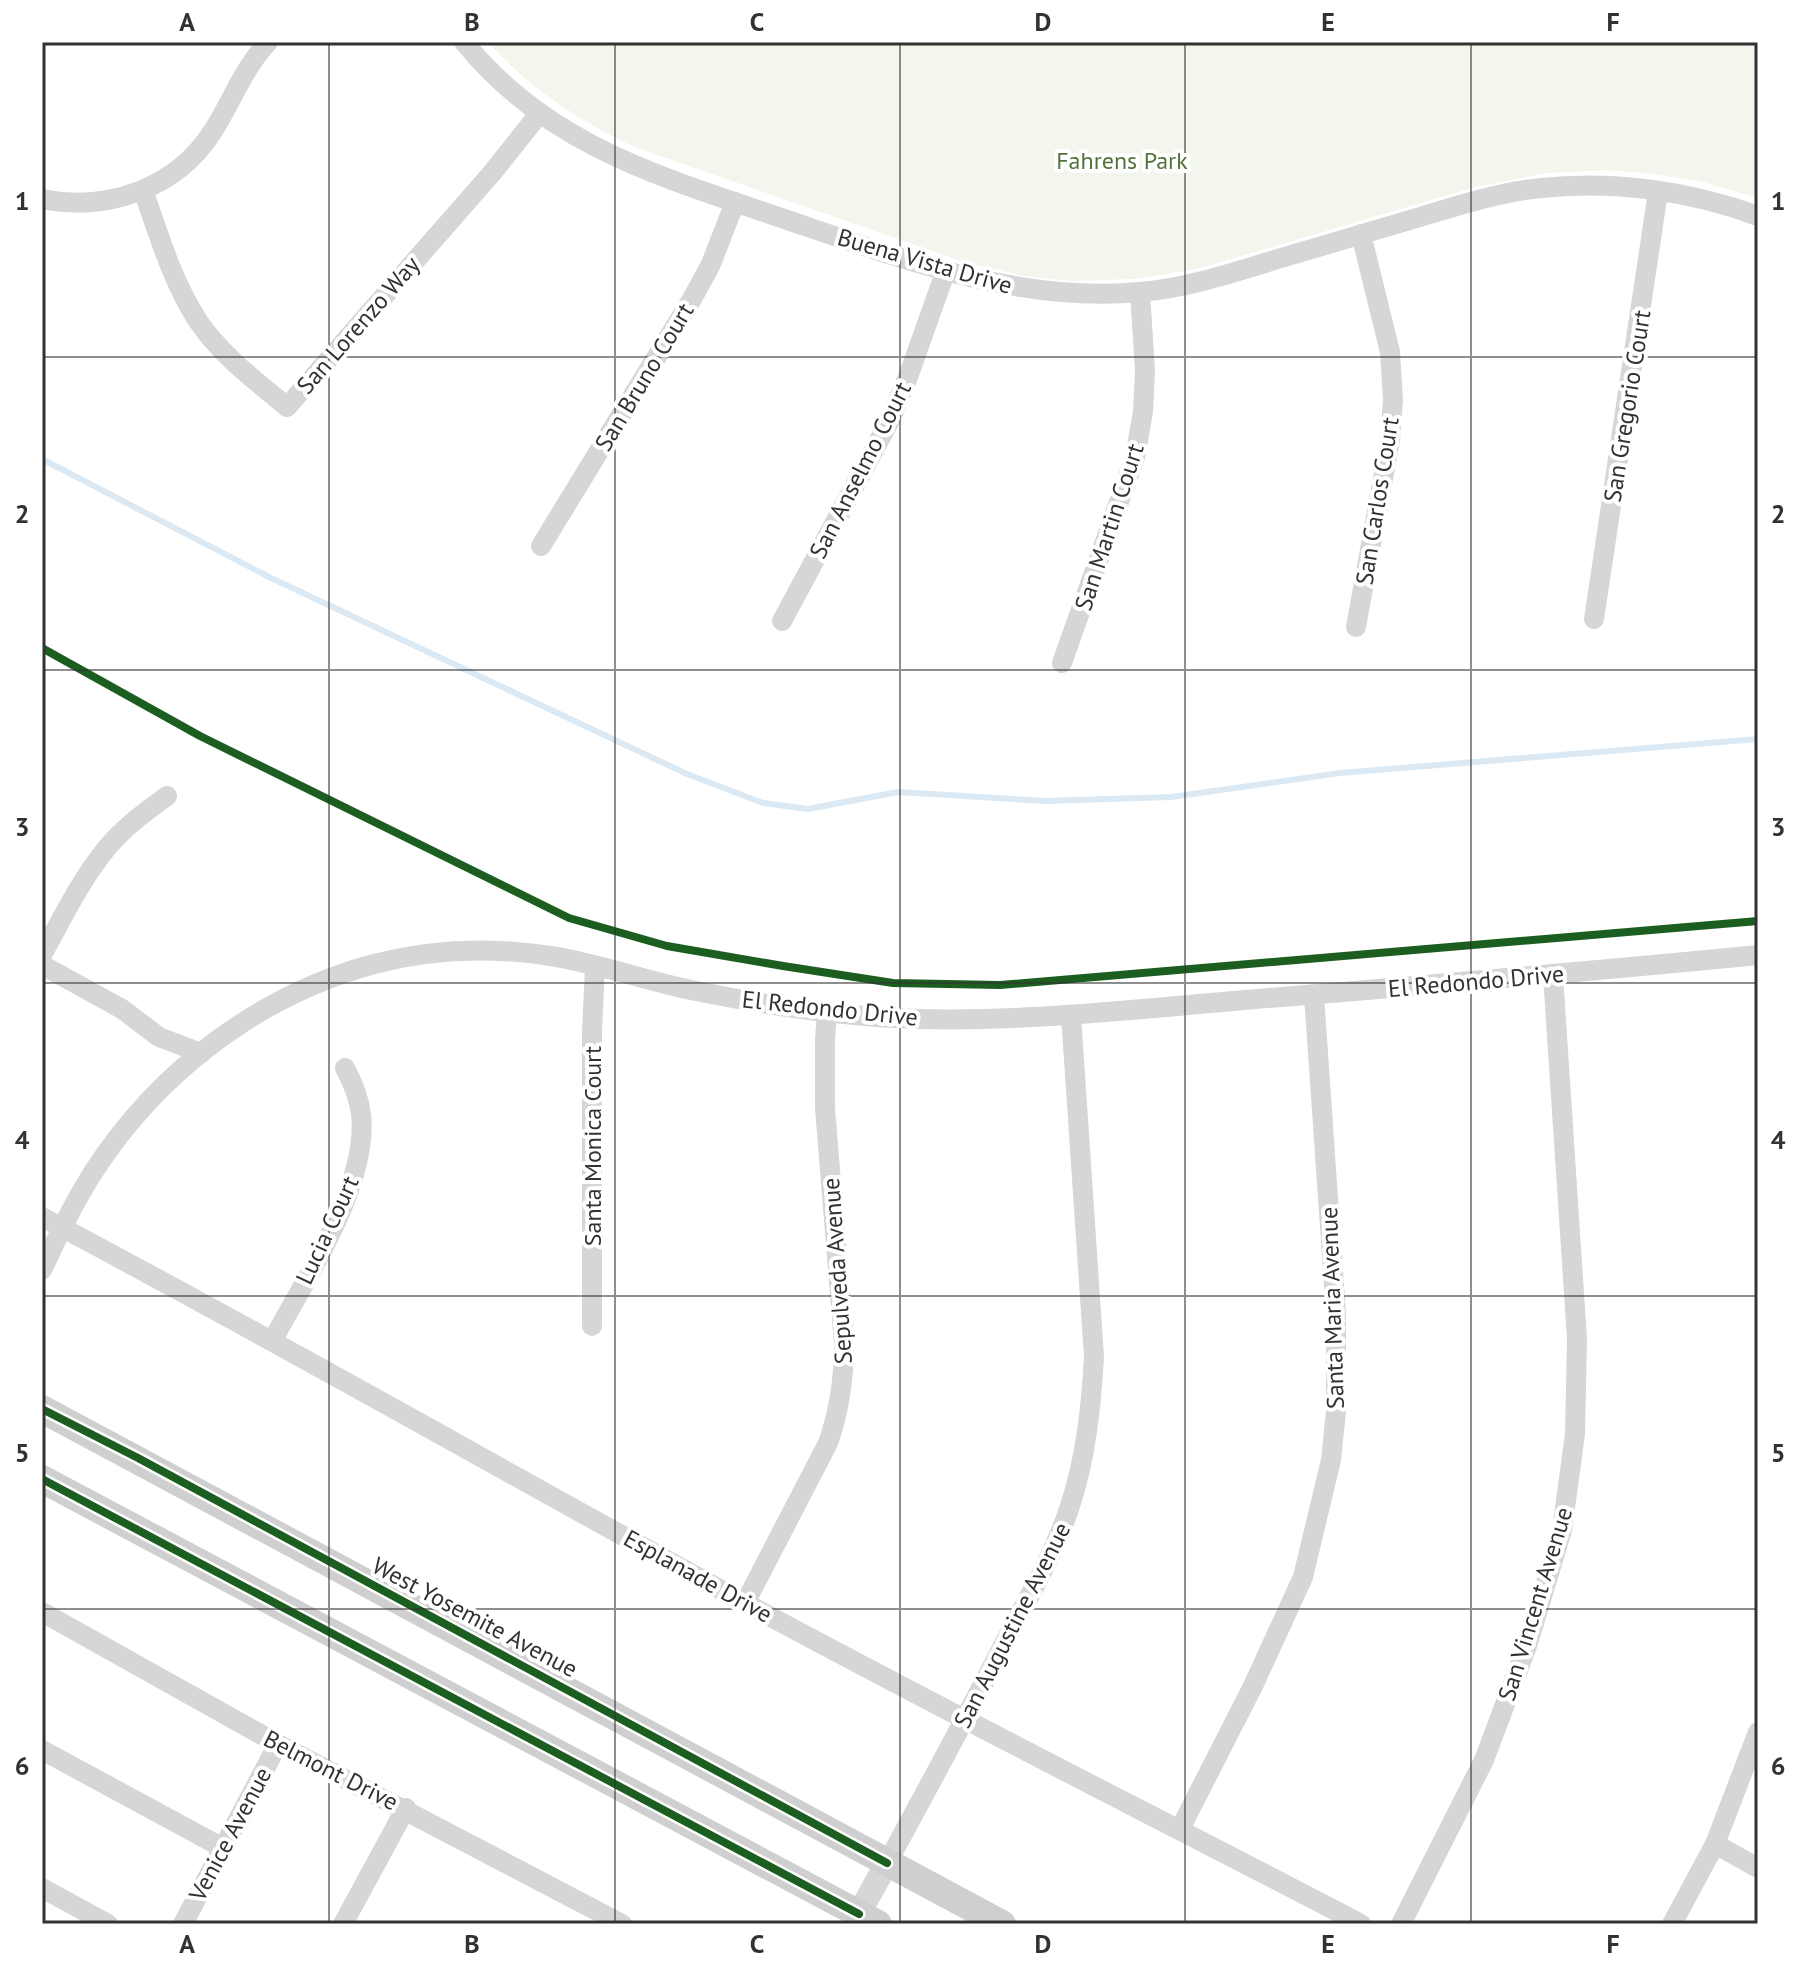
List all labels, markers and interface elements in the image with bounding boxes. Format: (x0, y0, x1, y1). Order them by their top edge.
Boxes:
text: A (179, 5, 195, 38)
text: B (464, 5, 480, 38)
text: C (750, 5, 764, 38)
text: D (1035, 5, 1051, 38)
text: E (1321, 5, 1335, 38)
text: F (1606, 5, 1620, 38)
park label: Fahrens Park (1056, 145, 1188, 176)
text: 1 (15, 184, 29, 217)
text: 1 (1771, 184, 1785, 217)
street label: Buena Vista Drive (834, 221, 1016, 301)
street label: San Lorenzo Way (290, 250, 426, 400)
street label: San Bruno Court (588, 297, 700, 457)
street label: San Gregorio Court (1596, 308, 1658, 504)
street label: San Anselmo Court (802, 376, 918, 564)
street label: San Carlos Court (1348, 415, 1406, 587)
street label: San Martin Court (1067, 440, 1151, 614)
text: 2 (15, 497, 29, 530)
text: 2 (1771, 497, 1785, 530)
text: 3 (15, 810, 29, 843)
text: 3 (1771, 810, 1785, 843)
street label: El Redondo Drive (1387, 958, 1565, 1004)
street label: El Redondo Drive (741, 983, 919, 1033)
street label: Santa Monica Court (577, 1046, 608, 1246)
text: 4 (15, 1123, 30, 1156)
text: 4 (1771, 1123, 1786, 1156)
street label: Lucia Court (288, 1171, 366, 1289)
street label: Sepulveda Avenue (815, 1177, 859, 1365)
street label: Santa Maria Avenue (1313, 1206, 1351, 1410)
text: 5 (15, 1436, 29, 1469)
text: 5 (1771, 1436, 1785, 1469)
street label: San Vincent Avenue (1491, 1503, 1579, 1705)
street label: San Augustine Avenue (947, 1517, 1077, 1733)
street label: Esplanade Drive (618, 1522, 778, 1630)
street label: West Yosemite Avenue (367, 1550, 583, 1684)
street label: Belmont Drive (258, 1723, 404, 1817)
text: 6 (15, 1749, 29, 1782)
text: 6 (1771, 1749, 1785, 1782)
street label: Venice Avenue (181, 1762, 278, 1907)
text: A (179, 1927, 195, 1960)
text: B (464, 1927, 480, 1960)
text: C (750, 1927, 764, 1960)
text: D (1035, 1927, 1051, 1960)
text: E (1321, 1927, 1335, 1960)
text: F (1606, 1927, 1620, 1960)

